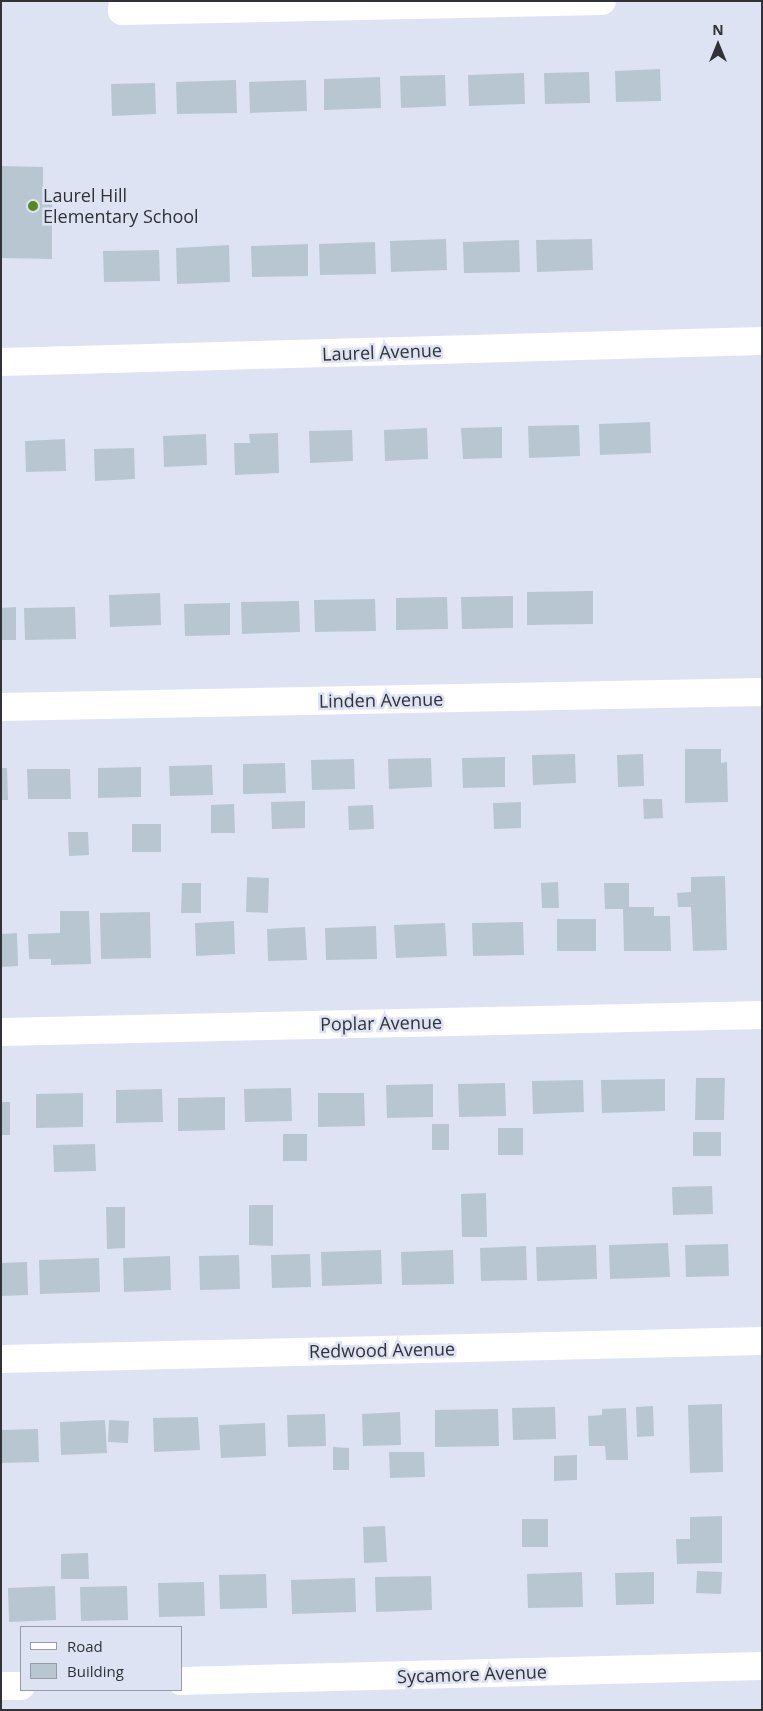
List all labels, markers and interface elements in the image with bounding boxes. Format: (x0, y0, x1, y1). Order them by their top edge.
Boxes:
north arrow (693, 20, 743, 70)
text: N (712, 20, 724, 39)
place label: Laurel Hill Elementary School (43, 185, 199, 228)
marker: Laurel Hill Elementary School (27, 200, 39, 212)
street label: Laurel Avenue (322, 339, 442, 365)
street label: Linden Avenue (319, 688, 443, 712)
street label: Poplar Avenue (320, 1011, 442, 1035)
street label: Redwood Avenue (309, 1338, 455, 1362)
legend (20, 1626, 182, 1691)
text: Road (67, 1636, 103, 1656)
text: Building (67, 1661, 124, 1681)
street label: Sycamore Avenue (397, 1661, 547, 1687)

